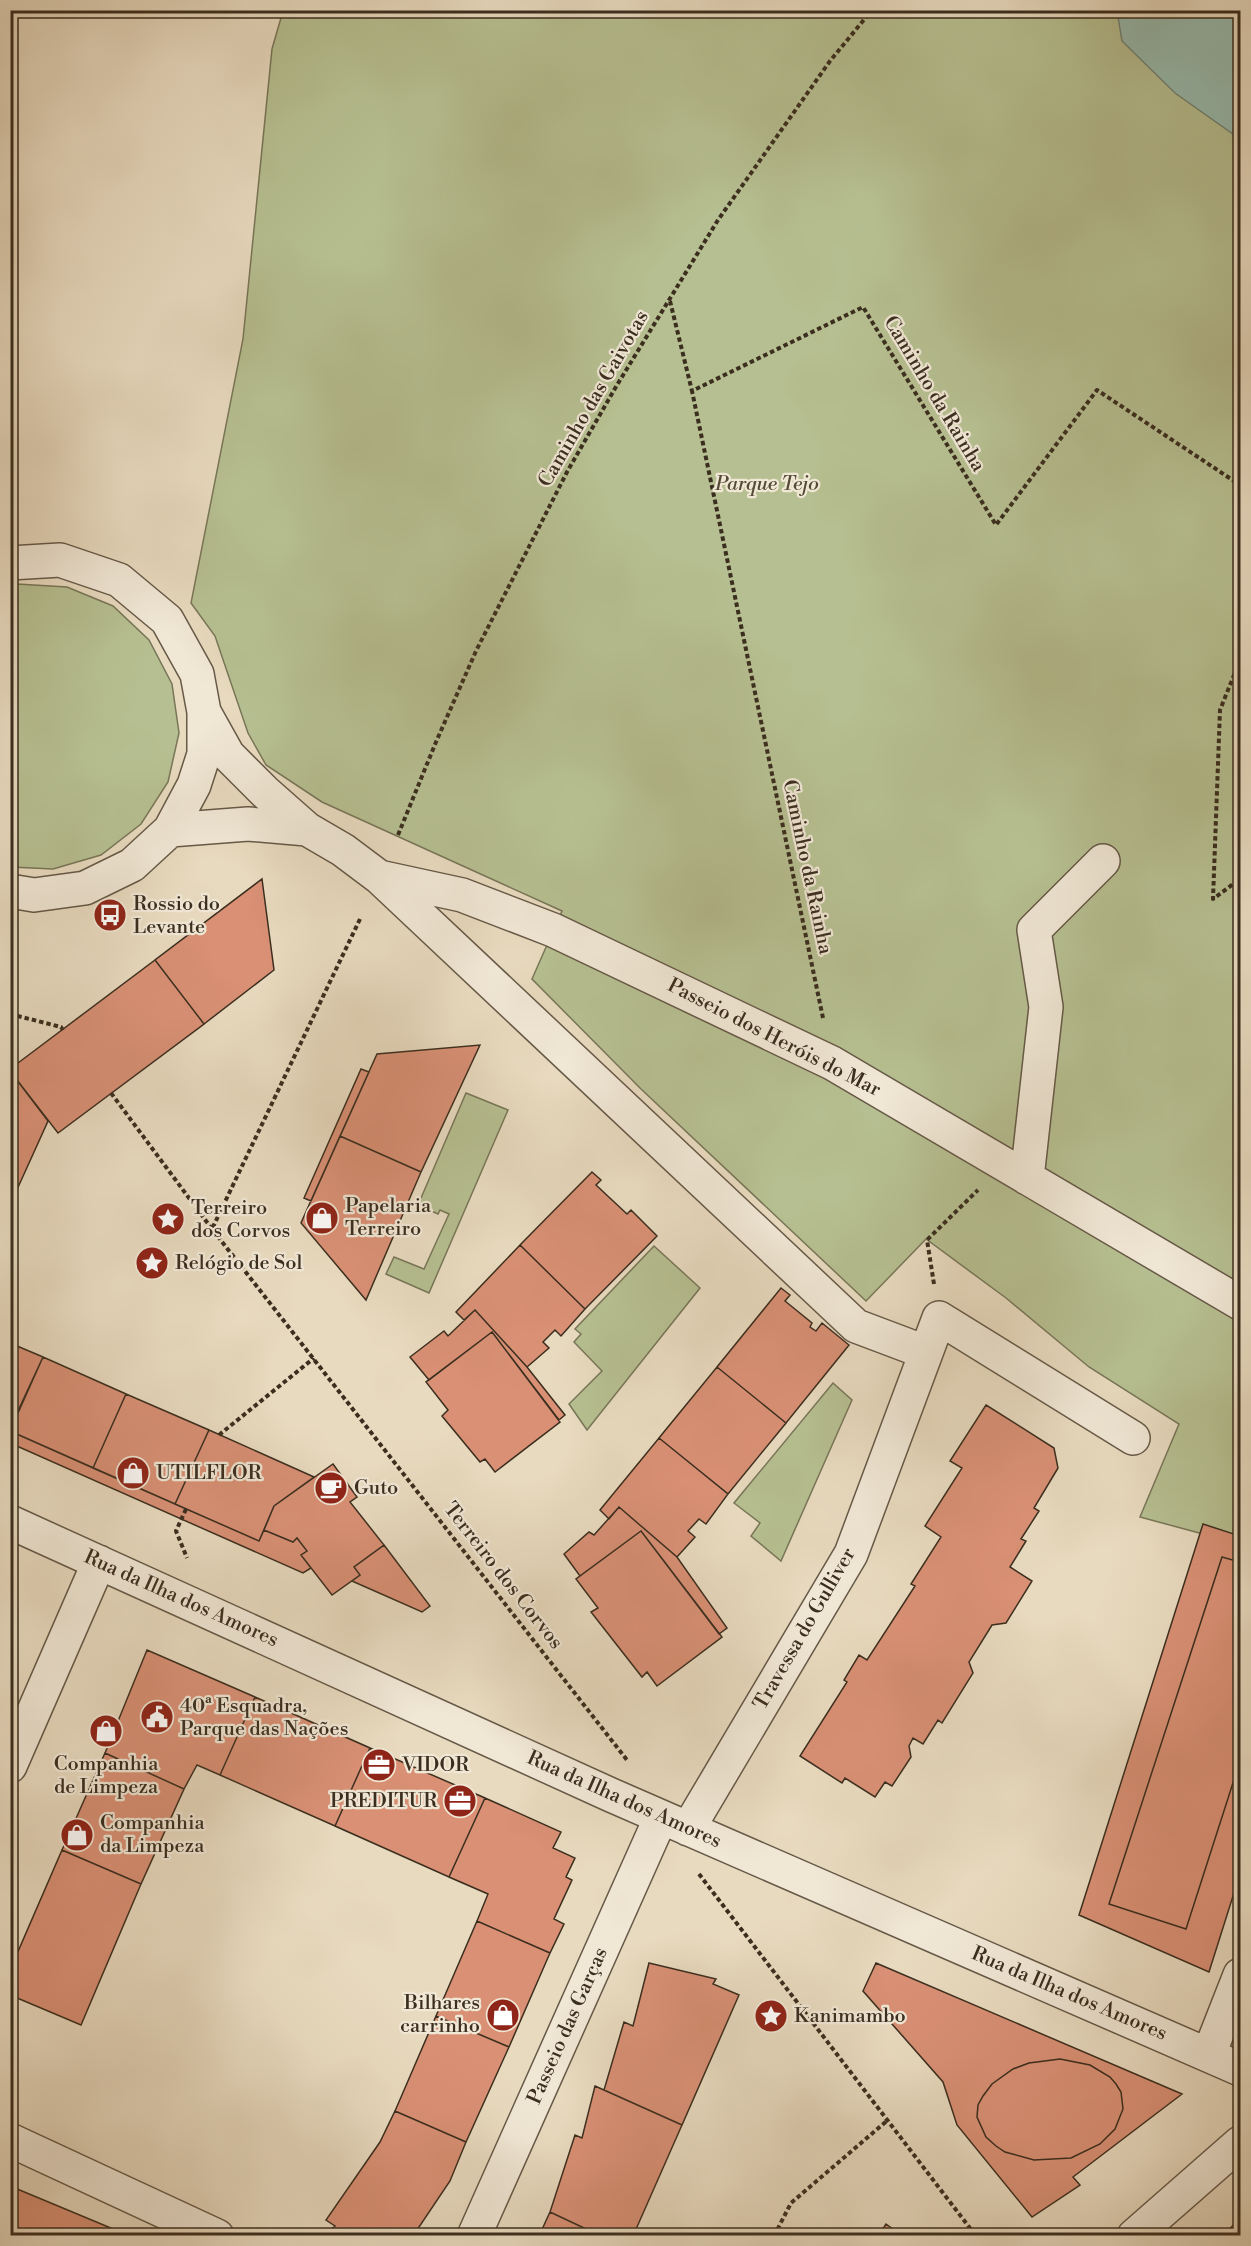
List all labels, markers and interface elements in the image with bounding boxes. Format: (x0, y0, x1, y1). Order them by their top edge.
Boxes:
street label: Caminho das Gaivotas (533, 306, 655, 492)
street label: Caminho da Rainha (878, 311, 991, 477)
park label: Parque Tejo (714, 472, 819, 497)
street label: Caminho da Rainha (776, 777, 838, 957)
place label: Rossio do Levante (133, 892, 220, 940)
bus stop icon: Rossio do Levante (92, 897, 128, 933)
street label: Passeio dos Heróis do Mar (663, 973, 885, 1103)
place label: Papelaria Terreiro (345, 1194, 432, 1242)
place label: Terreiro dos Corvos (191, 1196, 290, 1244)
shop icon: Papelaria Terreiro (304, 1200, 340, 1236)
place icon: Terreiro dos Corvos (150, 1201, 186, 1237)
place icon: Relógio de Sol (134, 1245, 170, 1281)
place label: Relógio de Sol (175, 1251, 303, 1276)
shop icon: UTILFLOR (115, 1455, 151, 1491)
place label: UTILFLOR (156, 1461, 263, 1486)
cafe icon: Guto (313, 1470, 349, 1506)
place label: Guto (354, 1476, 398, 1501)
street label: Terreiro dos Corvos (438, 1497, 568, 1655)
street label: Travessa do Gulliver (748, 1543, 862, 1714)
street label: Rua da Ilha dos Amores (80, 1545, 282, 1653)
place label: 40ª Esquadra, Parque das Nações (180, 1694, 348, 1742)
public building icon: 40ª Esquadra, Parque das Nações (139, 1699, 175, 1735)
shop icon: Companhia de Limpeza (88, 1713, 124, 1749)
street label: Rua da Ilha dos Amores (523, 1746, 725, 1854)
office icon: VIDOR (361, 1747, 397, 1783)
place label: Companhia de Limpeza (54, 1752, 159, 1800)
place label: VIDOR (401, 1753, 470, 1778)
office icon: PREDITUR (442, 1783, 478, 1819)
place label: PREDITUR (330, 1789, 438, 1814)
place label: Companhia da Limpeza (100, 1811, 206, 1859)
shop icon: Companhia da Limpeza (59, 1817, 95, 1853)
street label: Rua da Ilha dos Amores (967, 1941, 1171, 2047)
street label: Passeio das Garças (522, 1944, 614, 2108)
place label: Bilhares carrinho (400, 1991, 480, 2039)
shop icon: Bilhares carrinho (485, 1997, 521, 2033)
place icon: Kanimambo (753, 1998, 789, 2034)
place label: Kanimambo (794, 2004, 906, 2029)

